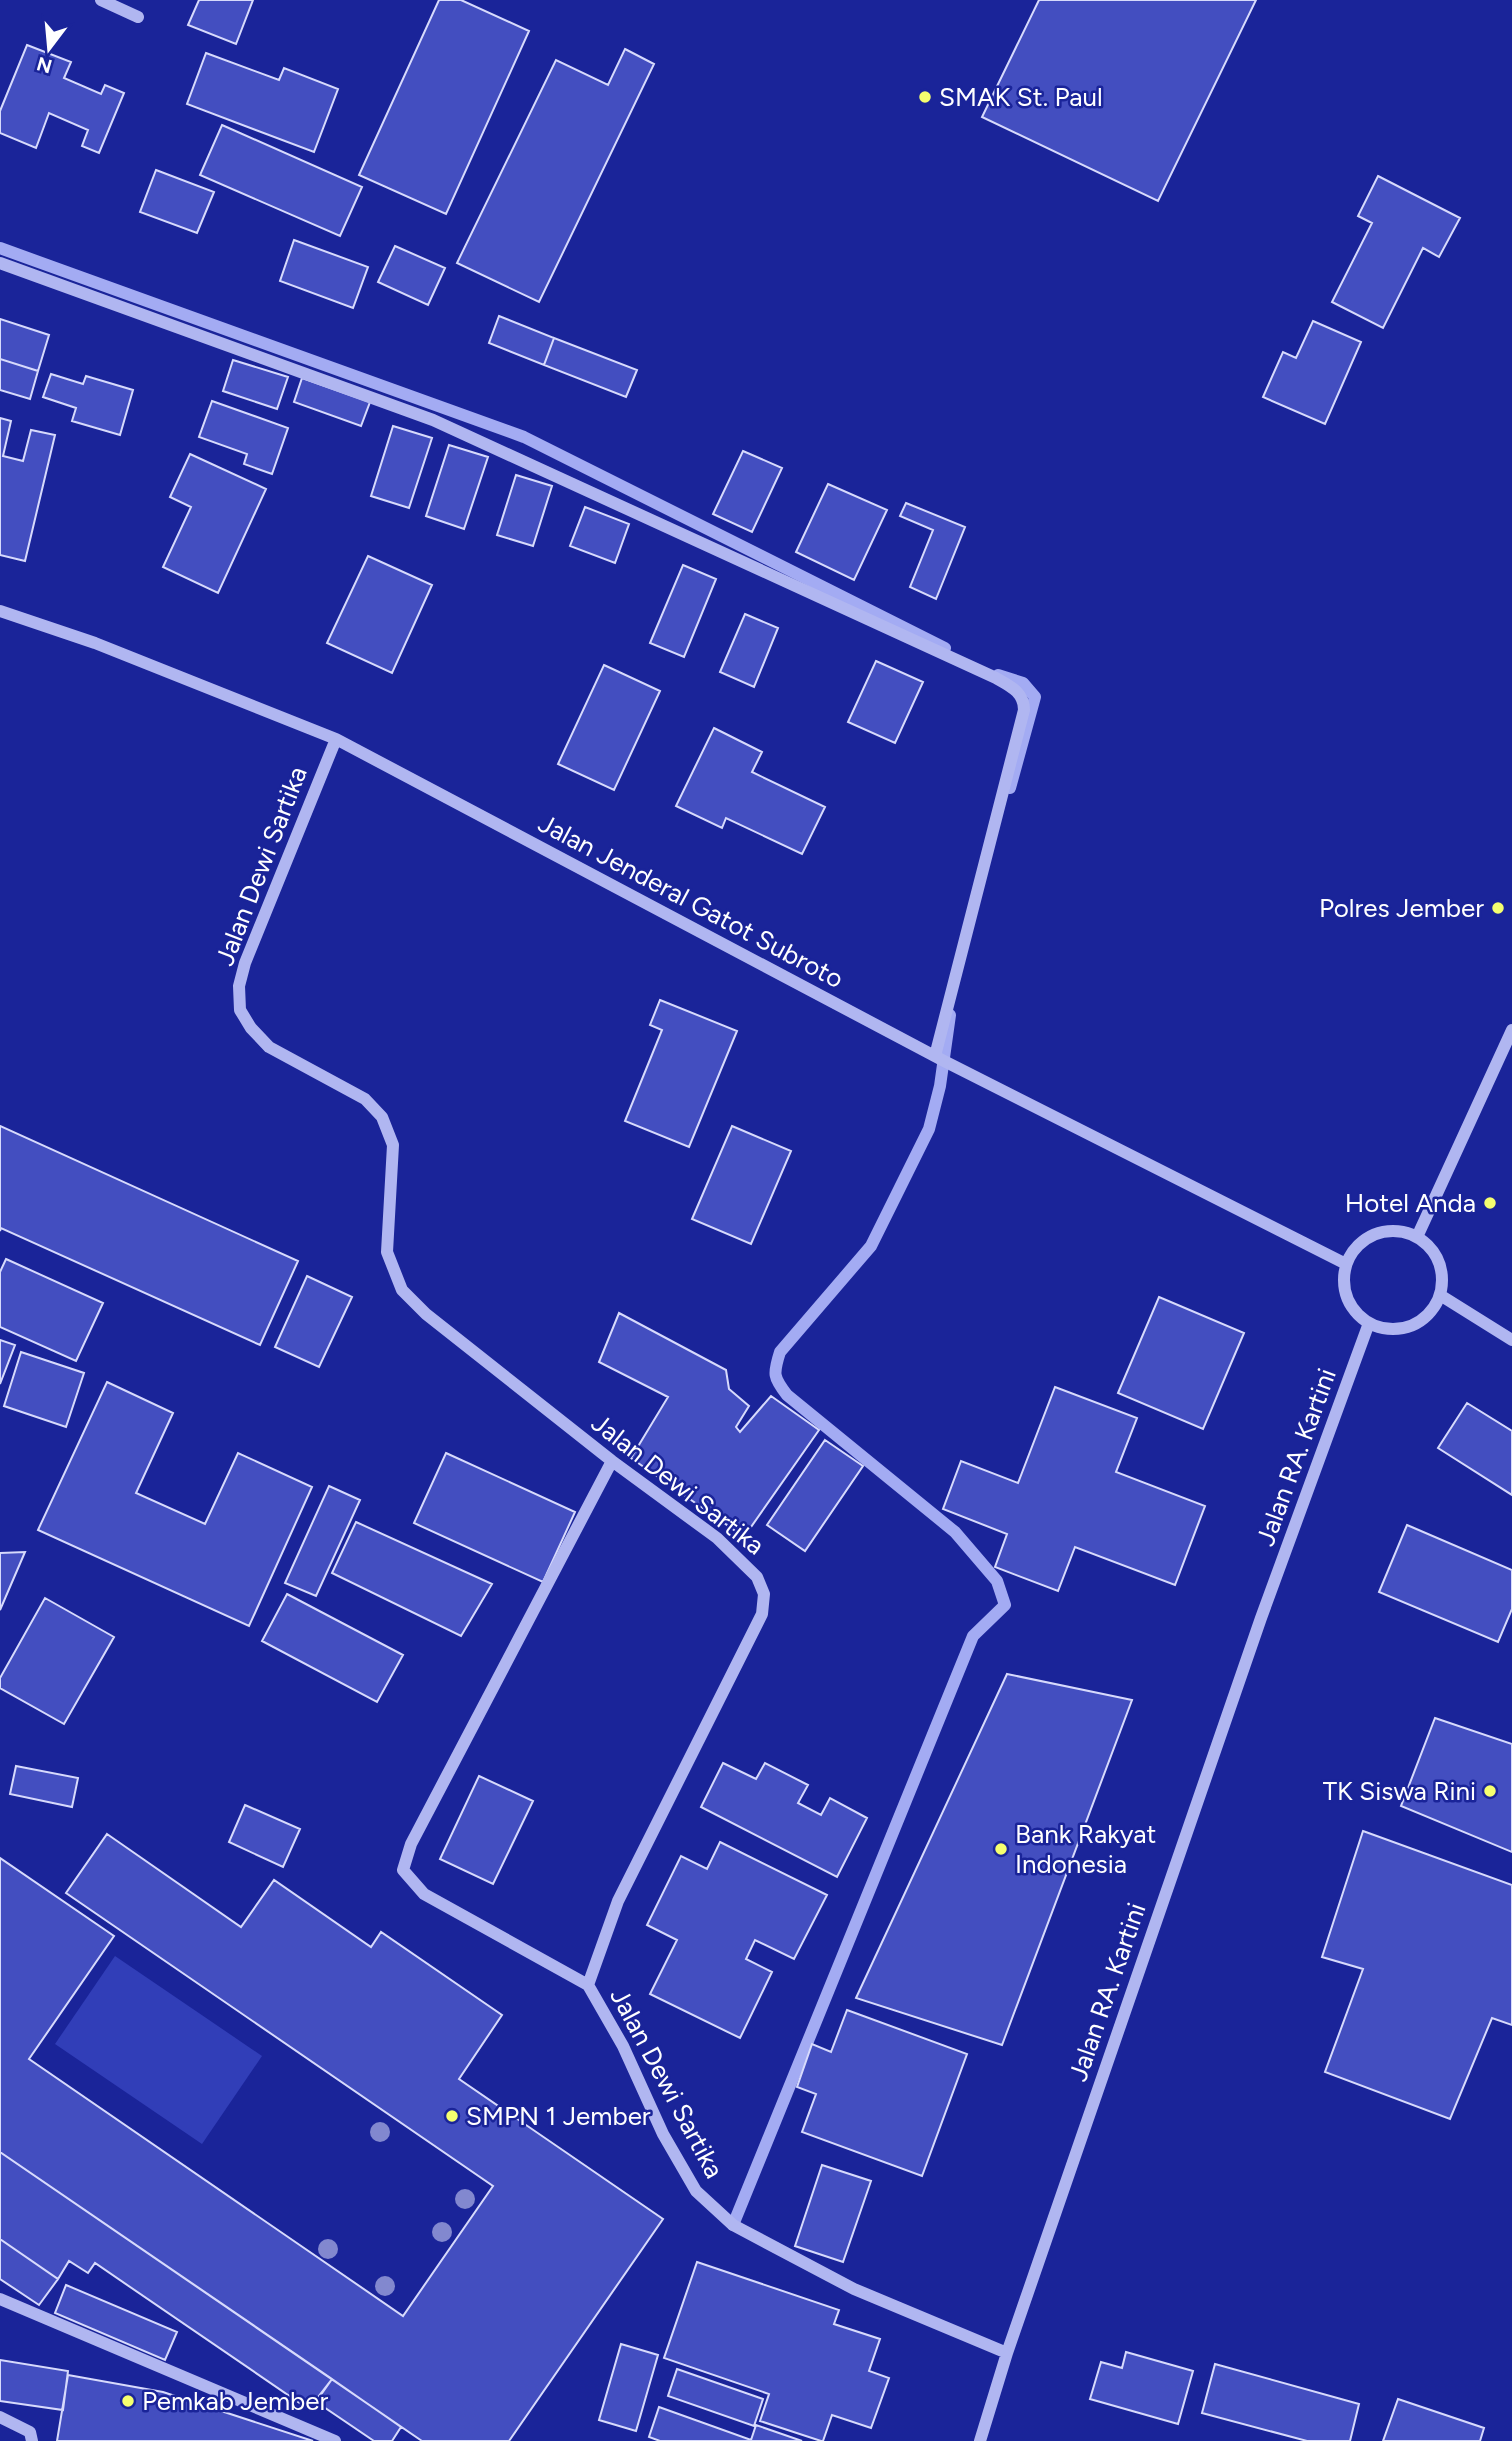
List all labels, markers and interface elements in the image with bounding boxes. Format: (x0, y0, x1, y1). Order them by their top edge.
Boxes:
north arrow (14, 14, 84, 84)
text: N (34, 52, 55, 78)
place label: SMAK St. Paul (939, 81, 1103, 113)
marker: SMAK St. Paul (917, 89, 933, 105)
street label: Jalan Dewi Sartika (208, 762, 314, 970)
street label: Jalan Jenderal Gatot Subroto (533, 807, 849, 995)
place label: Polres Jember (1319, 892, 1484, 924)
marker: Polres Jember (1490, 900, 1506, 916)
place label: Hotel Anda (1345, 1187, 1476, 1219)
marker: Hotel Anda (1482, 1195, 1498, 1211)
street label: Jalan RA. Kartini (1249, 1364, 1343, 1550)
street label: Jalan Dewi Sartika (585, 1407, 771, 1561)
place label: TK Siswa Rini (1323, 1775, 1476, 1807)
marker: TK Siswa Rini (1482, 1783, 1498, 1799)
place label: Bank Rakyat Indonesia (1015, 1818, 1156, 1880)
marker: Bank Rakyat Indonesia (993, 1841, 1009, 1857)
street label: Jalan RA. Kartini (1062, 1899, 1152, 2085)
street label: Jalan Dewi Sartika (603, 1983, 731, 2183)
place label: SMPN 1 Jember (466, 2100, 651, 2132)
marker: SMPN 1 Jember (444, 2108, 460, 2124)
place label: Pemkab Jember (142, 2385, 329, 2417)
marker: Pemkab Jember (120, 2393, 136, 2409)

